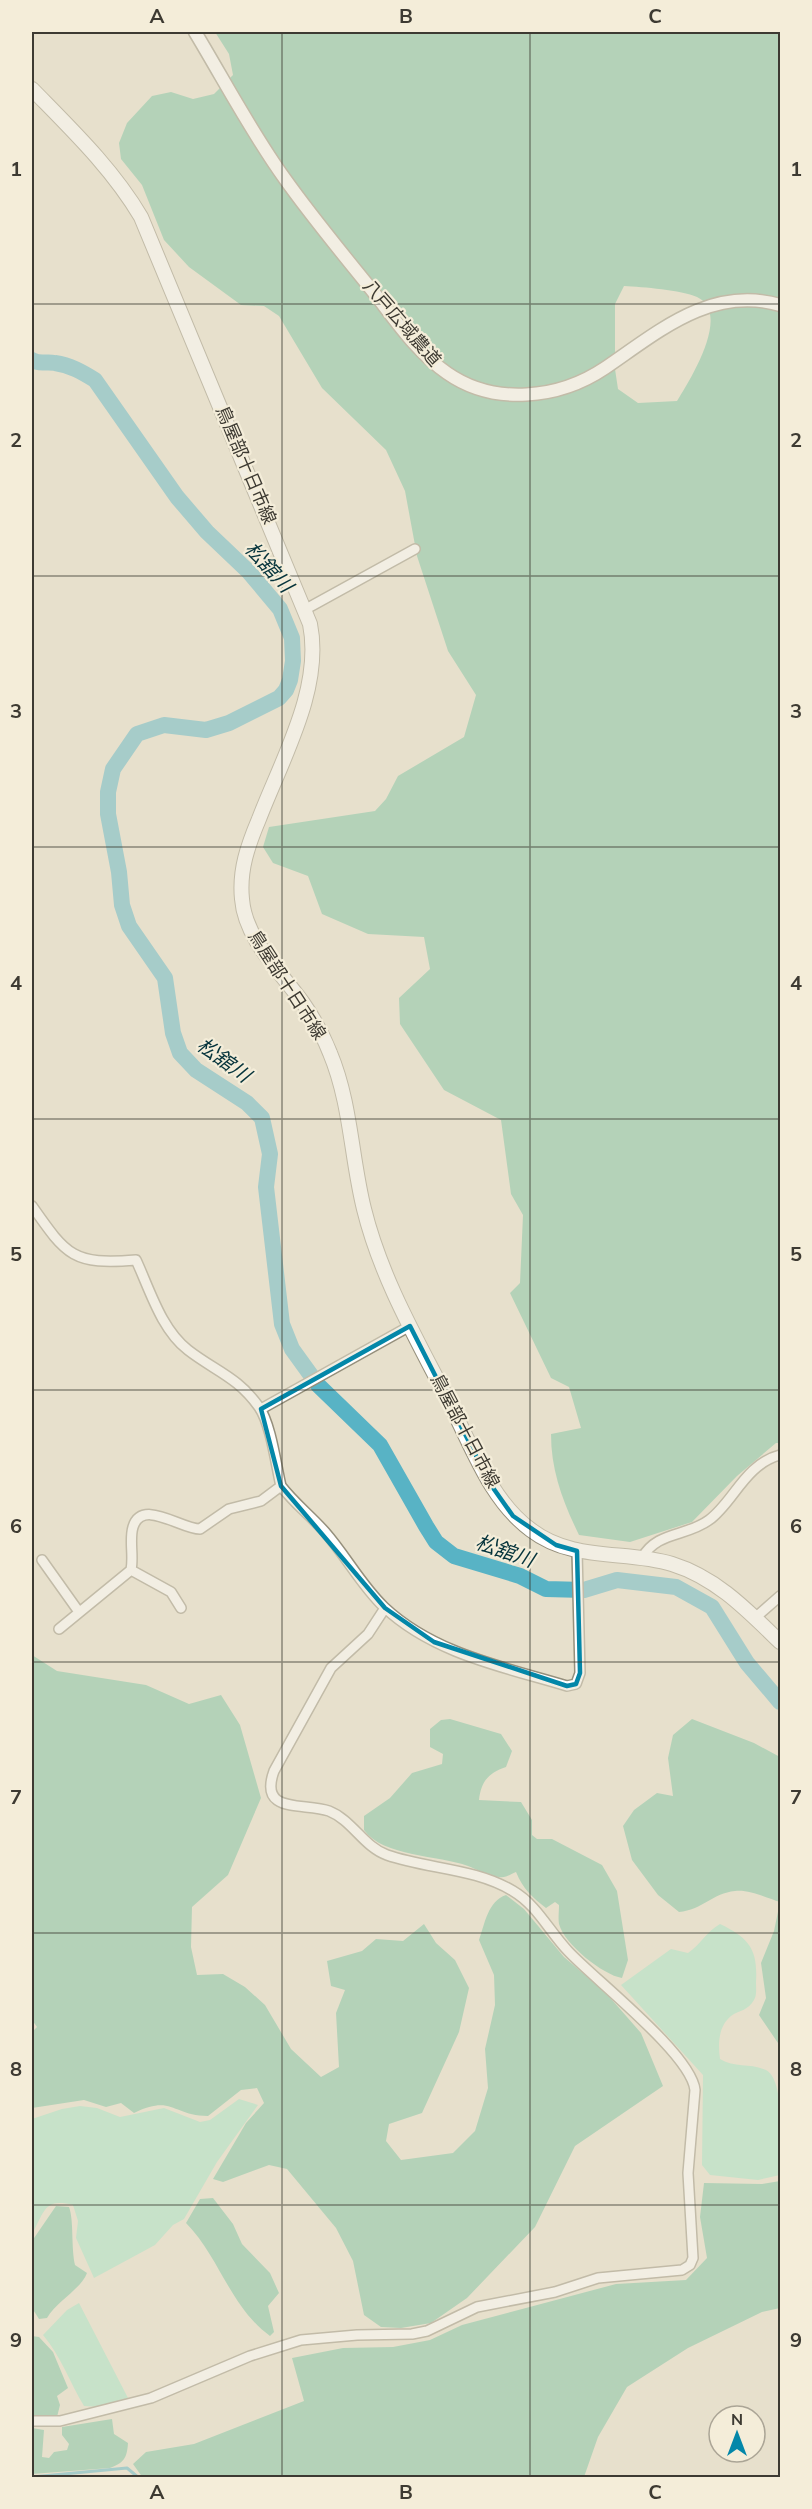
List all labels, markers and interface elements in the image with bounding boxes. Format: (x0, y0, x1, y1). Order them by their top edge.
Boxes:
text: A (150, 3, 165, 28)
text: B (399, 3, 413, 28)
text: C (648, 3, 662, 28)
text: 1 (10, 156, 22, 181)
text: 1 (790, 156, 802, 181)
street label: 八戸広域農道 (358, 274, 446, 371)
street label: 鳥屋部十日市線 (211, 402, 282, 527)
text: 2 (10, 427, 22, 452)
text: 2 (790, 427, 802, 452)
water label: 松舘川 (240, 536, 300, 599)
text: 3 (10, 698, 22, 723)
text: 3 (790, 698, 802, 723)
street label: 鳥屋部十日市線 (243, 926, 331, 1044)
text: 4 (10, 970, 22, 995)
text: 4 (790, 970, 802, 995)
water label: 松舘川 (193, 1032, 258, 1089)
text: 5 (10, 1241, 22, 1266)
text: 5 (790, 1241, 802, 1266)
street label: 鳥屋部十日市線 (426, 1370, 505, 1492)
text: 6 (10, 1513, 22, 1538)
text: 6 (790, 1513, 802, 1538)
water label: 松舘川 (473, 1529, 539, 1573)
text: 7 (10, 1784, 22, 1809)
text: 7 (790, 1784, 802, 1809)
text: 8 (10, 2056, 22, 2081)
text: 8 (790, 2056, 802, 2081)
text: 9 (10, 2327, 22, 2352)
text: 9 (790, 2327, 802, 2352)
north arrow (707, 2404, 767, 2464)
text: N (731, 2409, 743, 2429)
text: A (150, 2479, 165, 2504)
text: B (399, 2479, 413, 2504)
text: C (648, 2479, 662, 2504)

